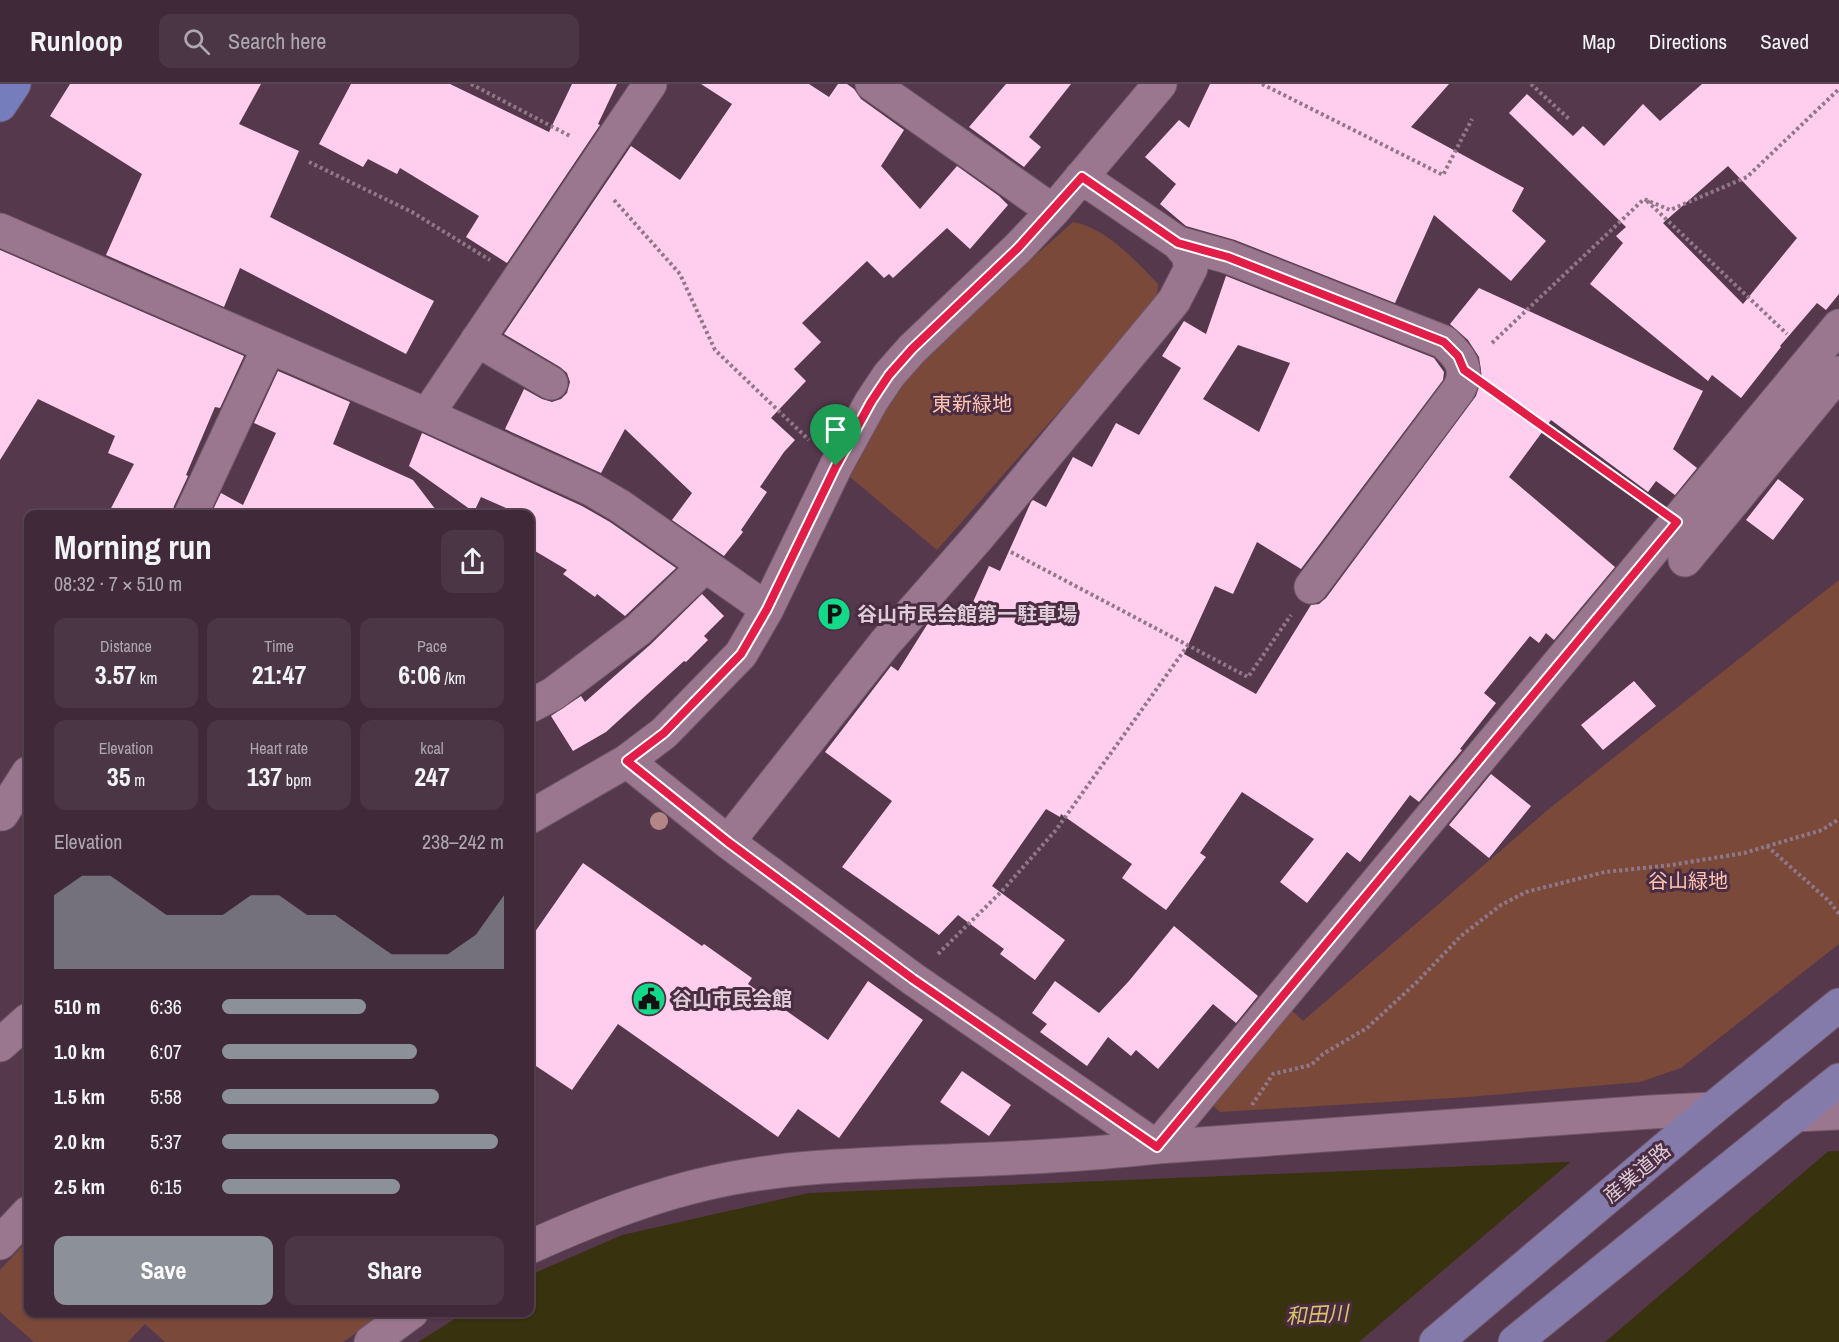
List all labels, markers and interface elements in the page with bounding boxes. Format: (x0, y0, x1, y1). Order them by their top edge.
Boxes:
search box (159, 14, 579, 68)
text: Runloop (30, 22, 123, 60)
icon: search (180, 25, 213, 58)
text: Search here (228, 26, 326, 56)
text: Map (1582, 27, 1616, 56)
text: Directions (1649, 27, 1727, 56)
text: Saved (1760, 27, 1809, 56)
park label: 東新緑地 (932, 390, 1012, 417)
pin (810, 404, 861, 466)
icon: arrive (819, 413, 852, 446)
text: Morning run (54, 525, 212, 569)
button: share (441, 530, 504, 593)
text: 08:32 · 7 × 510 m (54, 570, 182, 597)
parking icon: 谷山市民会館第一駐車場 (816, 596, 852, 632)
place label: 谷山市民会館第一駐車場 (857, 600, 1077, 627)
text: Distance (100, 635, 152, 657)
text: Time (264, 635, 294, 657)
text: Pace (417, 635, 447, 657)
text: 3.57 (95, 657, 136, 692)
text: 21:47 (252, 657, 306, 692)
text: 6:06 (398, 657, 441, 692)
text: km (136, 667, 157, 689)
text: /km (441, 667, 466, 689)
text: Elevation (99, 737, 153, 759)
text: Heart rate (250, 737, 308, 759)
text: kcal (420, 737, 444, 759)
text: 35 (107, 759, 131, 794)
text: 137 (247, 759, 282, 794)
text: 247 (414, 759, 450, 794)
text: m (131, 769, 145, 791)
text: bpm (282, 769, 311, 791)
text: Elevation (54, 828, 122, 855)
text: 238–242 m (422, 828, 504, 855)
park label: 谷山緑地 (1648, 867, 1728, 894)
public building icon: 谷山市民会館 (631, 981, 667, 1017)
place label: 谷山市民会館 (672, 985, 792, 1012)
text: 510 m (54, 993, 101, 1020)
text: 6:36 (150, 993, 182, 1020)
text: 1.0 km (54, 1038, 105, 1065)
text: 6:07 (150, 1038, 182, 1065)
text: 1.5 km (54, 1083, 105, 1110)
text: 5:58 (150, 1083, 182, 1110)
text: 2.0 km (54, 1128, 105, 1155)
text: 5:37 (150, 1128, 182, 1155)
street label: 産業道路 (1597, 1137, 1676, 1209)
text: 2.5 km (54, 1173, 105, 1200)
text: 6:15 (150, 1173, 182, 1200)
button: Save (54, 1236, 273, 1305)
button: Share (285, 1236, 504, 1305)
water label: 和田川 (1285, 1298, 1351, 1331)

